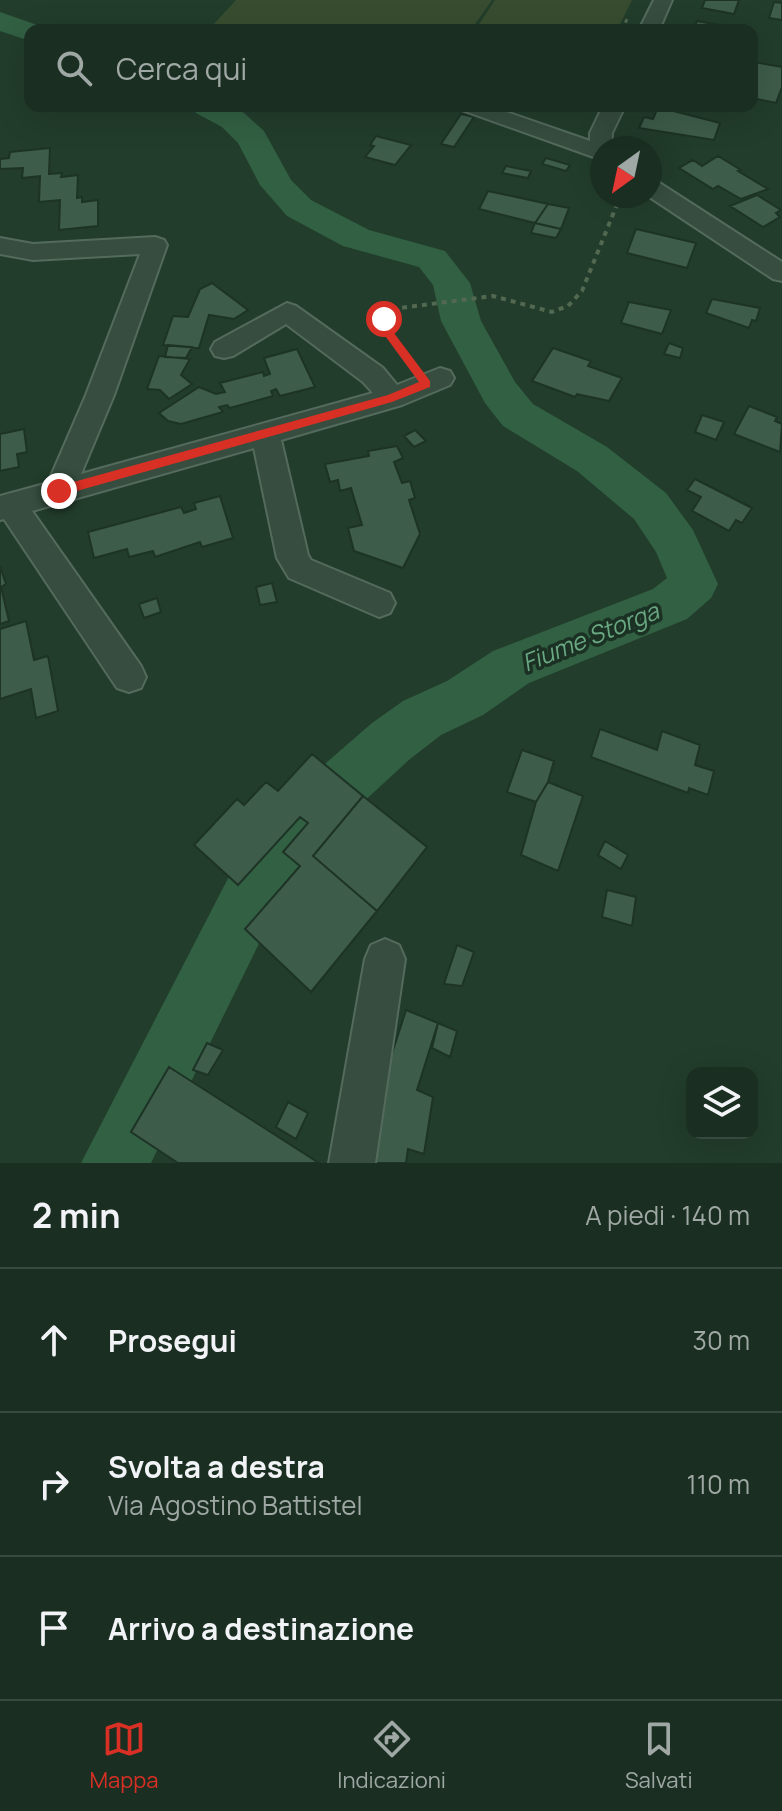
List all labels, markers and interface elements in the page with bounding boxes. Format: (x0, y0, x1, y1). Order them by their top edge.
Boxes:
search box (24, 24, 758, 112)
icon: search (52, 46, 96, 90)
text: Cerca qui (116, 48, 247, 89)
north arrow (590, 136, 662, 208)
route start (366, 301, 402, 337)
route end (41, 473, 77, 509)
water label: Fiume Storga (517, 593, 665, 678)
map controls (686, 1067, 758, 1139)
button: layers (686, 1067, 758, 1139)
text: 2 min (32, 1192, 120, 1238)
text: A piedi · 140 m (585, 1197, 750, 1233)
icon: ahead (32, 1318, 76, 1362)
text: Prosegui (108, 1320, 237, 1361)
text: 30 m (693, 1322, 750, 1358)
text: Svolta a destra (108, 1446, 325, 1487)
icon: right (32, 1462, 76, 1506)
text: 110 m (687, 1466, 750, 1502)
text: Via Agostino Battistel (108, 1487, 363, 1523)
icon: arrive (32, 1606, 76, 1650)
text: Arrivo a destinazione (108, 1608, 414, 1649)
tab: Mappa (89, 1717, 158, 1795)
tab: Indicazioni (337, 1717, 446, 1795)
tab: Salvati (625, 1717, 693, 1795)

